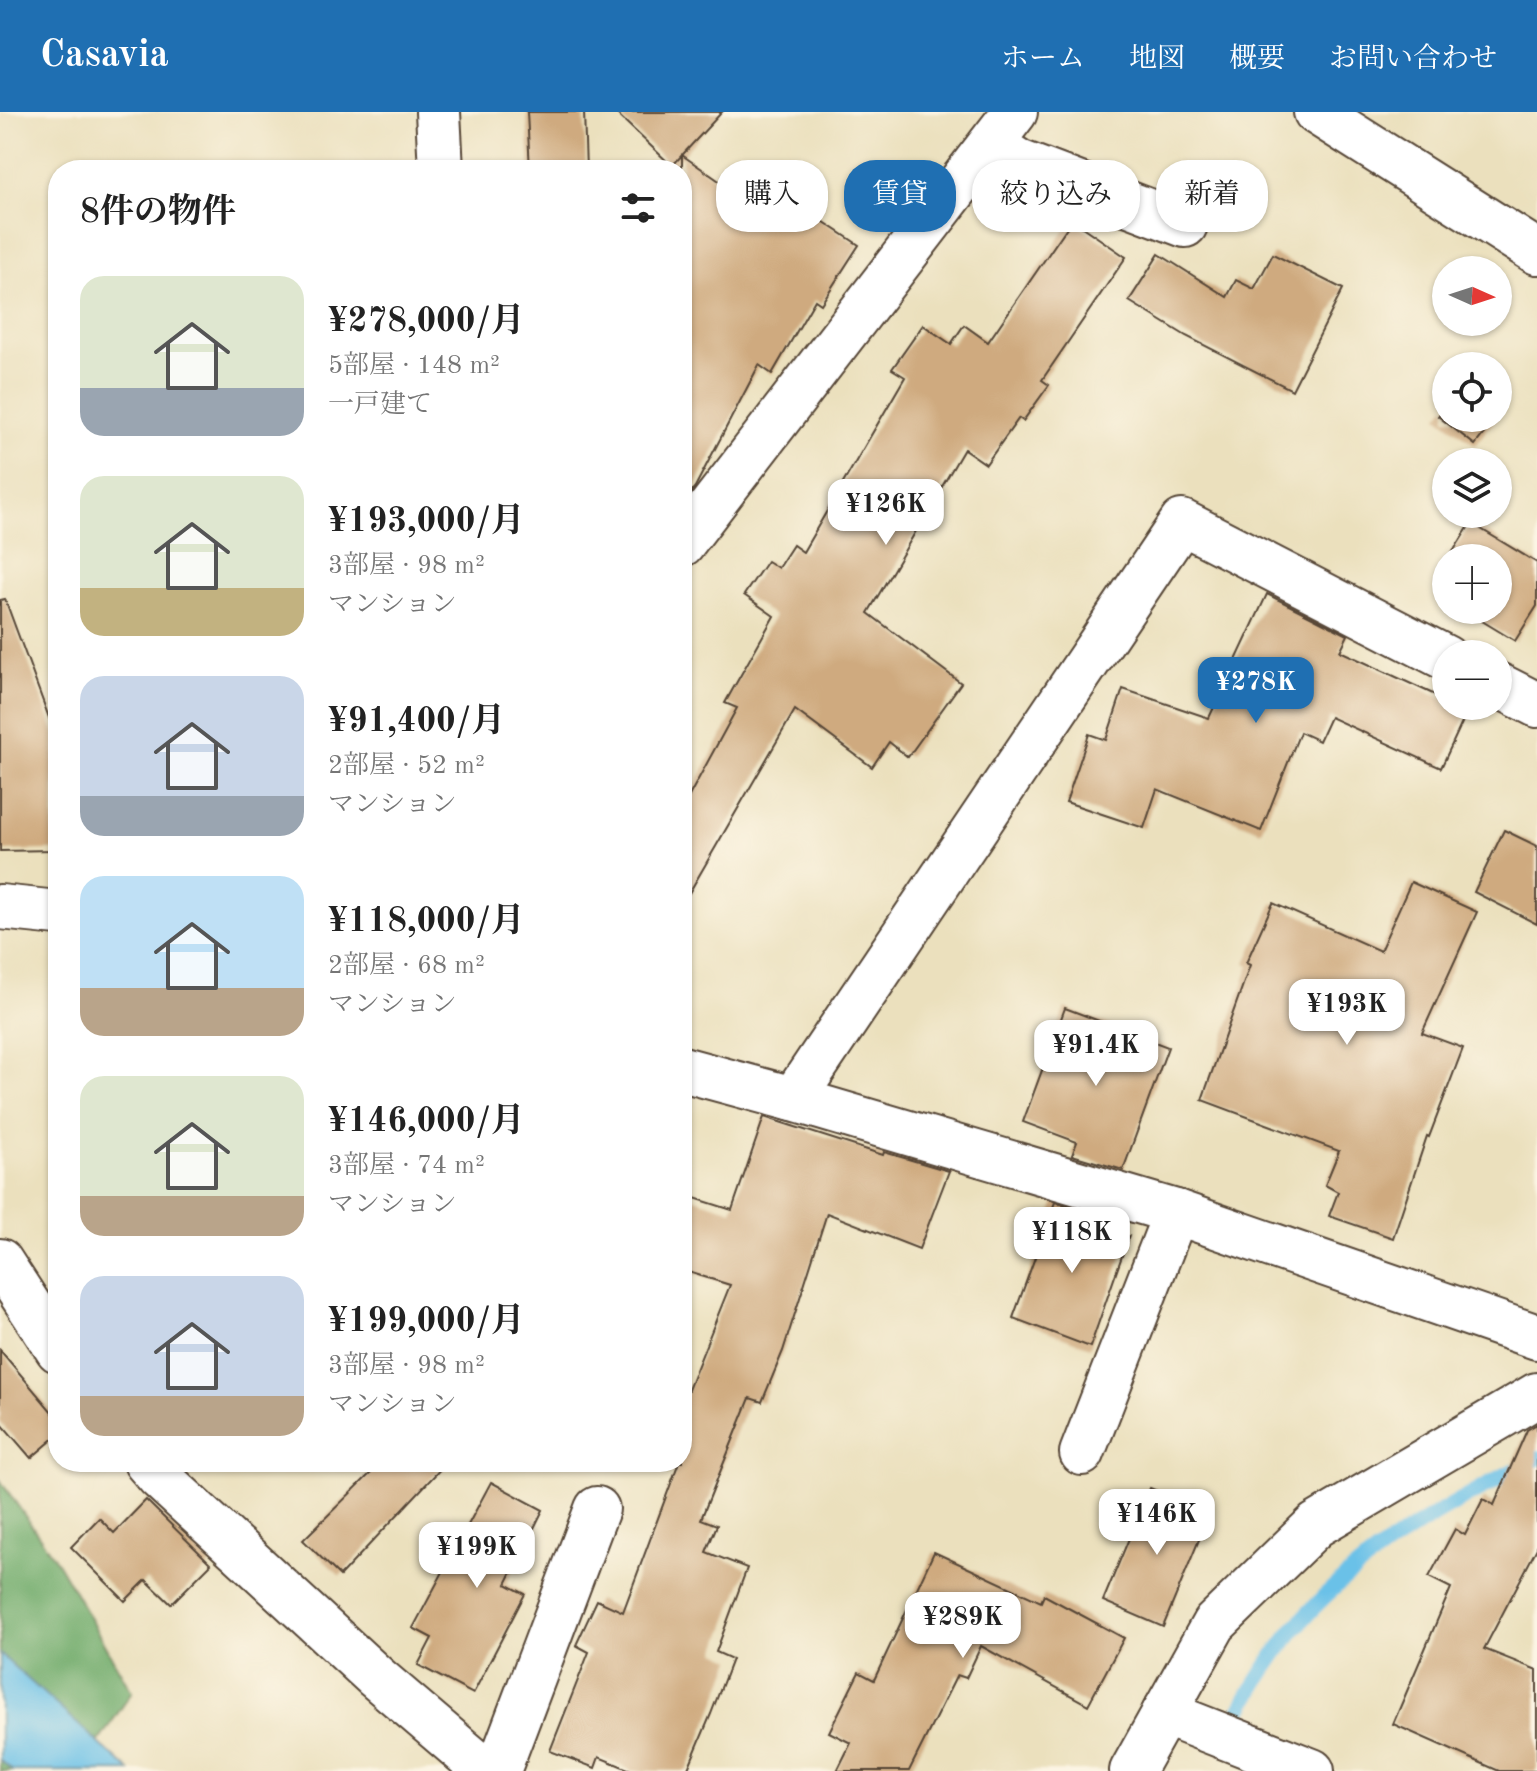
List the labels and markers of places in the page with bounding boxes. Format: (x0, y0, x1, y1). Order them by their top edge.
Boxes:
pin: ¥126K (830, 479, 942, 547)
pin: ¥278K (1200, 657, 1312, 725)
pin: ¥193K (1291, 979, 1403, 1047)
pin: ¥91.4K (1031, 1020, 1161, 1088)
pin: ¥118K (1016, 1207, 1128, 1275)
pin: ¥146K (1101, 1489, 1213, 1557)
pin: ¥199K (421, 1522, 533, 1590)
pin: ¥289K (907, 1592, 1019, 1660)

